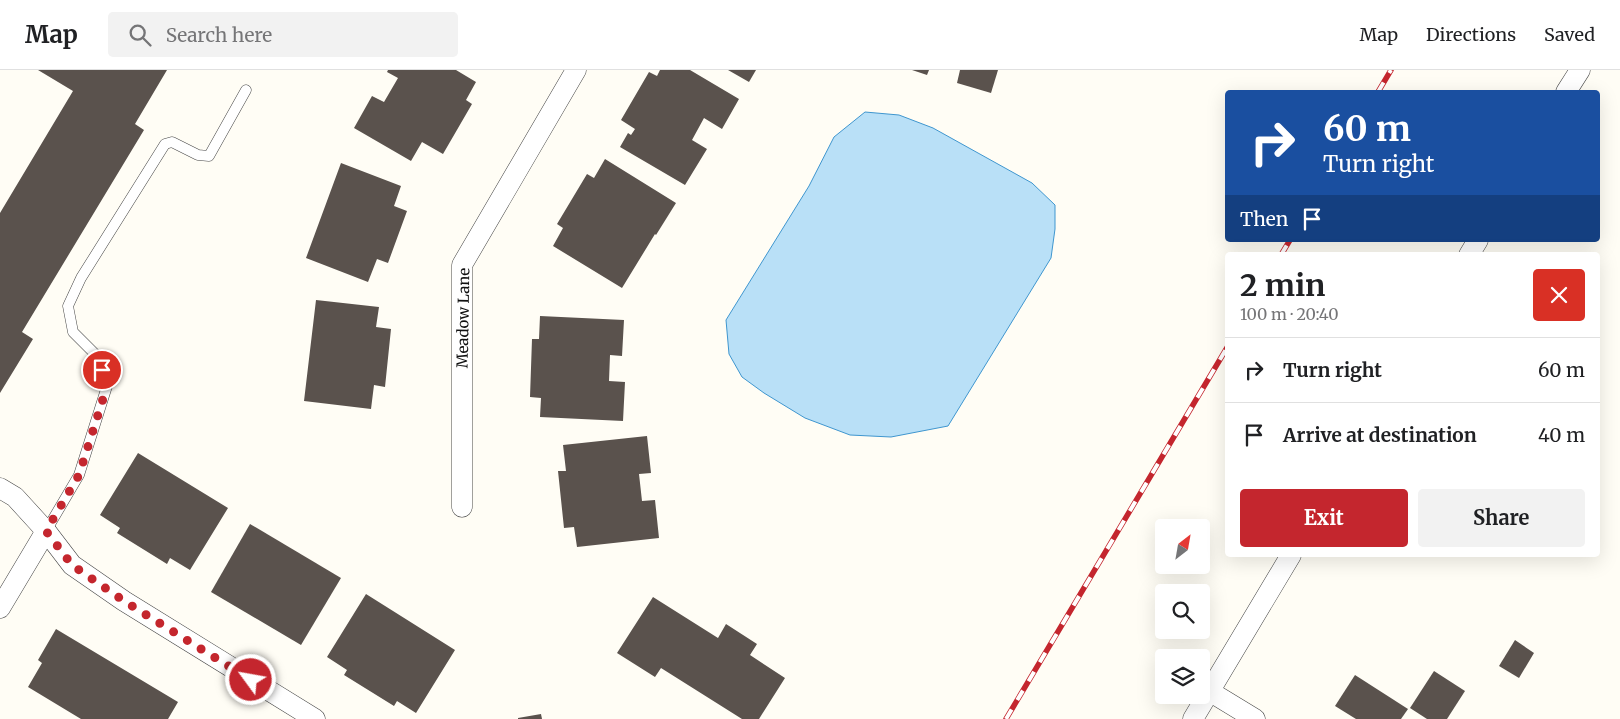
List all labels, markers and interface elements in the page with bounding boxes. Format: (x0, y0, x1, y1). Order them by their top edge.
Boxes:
search box (108, 12, 458, 57)
text: Map (25, 19, 78, 50)
icon: search (126, 21, 154, 49)
text: Search here (166, 23, 272, 47)
text: Map (1360, 23, 1398, 46)
text: Directions (1426, 23, 1516, 46)
text: Saved (1544, 23, 1595, 46)
text: 60 m (1323, 107, 1411, 151)
icon: right (1240, 110, 1305, 175)
text: Turn right (1323, 150, 1434, 178)
icon: arrive (1298, 205, 1326, 233)
text: Then (1240, 207, 1288, 231)
text: 2 min (1240, 266, 1325, 304)
street label: Meadow Lane (453, 268, 473, 368)
button: close (1533, 269, 1585, 321)
text: 100 m · 20:40 (1240, 304, 1339, 324)
pin (81, 349, 123, 391)
icon: arrive (88, 356, 116, 384)
icon: right (1240, 356, 1268, 384)
text: Turn right (1283, 358, 1382, 382)
text: 60 m (1538, 358, 1585, 382)
icon: arrive (1240, 421, 1268, 449)
text: Arrive at destination (1283, 423, 1477, 447)
text: 40 m (1538, 423, 1585, 447)
button: Exit (1240, 489, 1408, 547)
button: Share (1418, 489, 1585, 547)
north arrow (1155, 519, 1210, 574)
map controls (1155, 519, 1210, 704)
button: search (1155, 584, 1210, 639)
button: layers (1155, 649, 1210, 704)
position arrow (224, 653, 276, 705)

